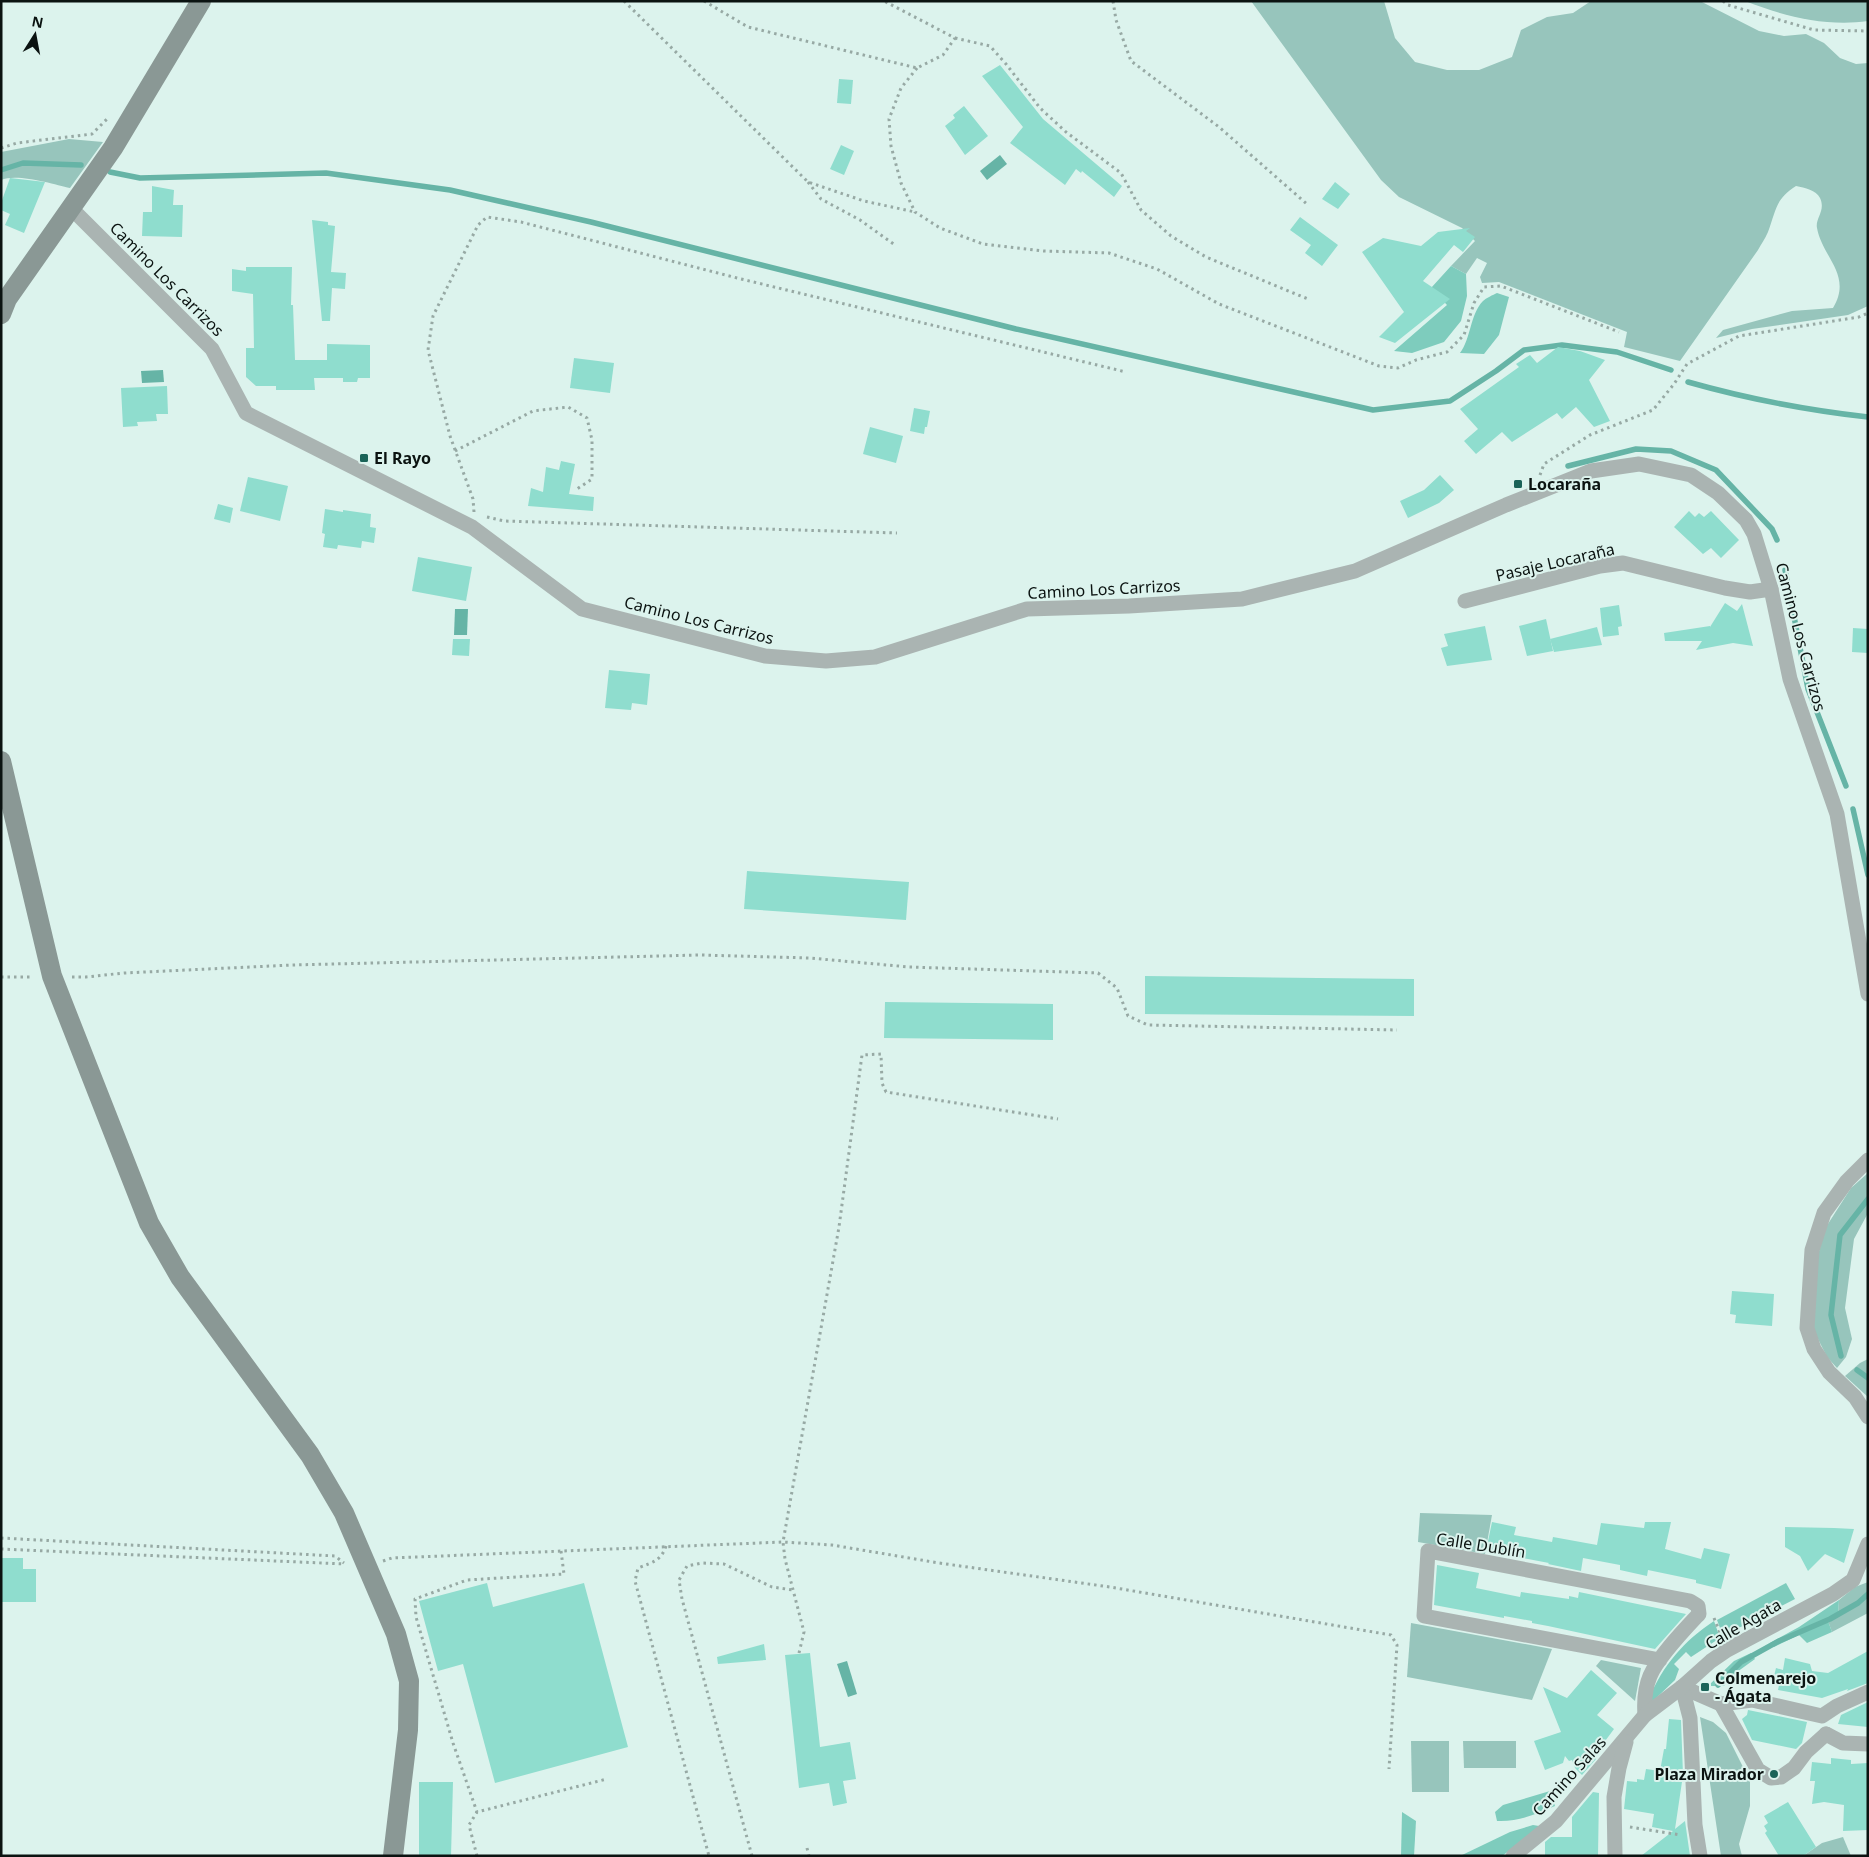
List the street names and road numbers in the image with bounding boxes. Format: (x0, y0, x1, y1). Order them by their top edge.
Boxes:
street label: Camino Los Carrizos (105, 217, 229, 341)
street label: Pasaje Locaraña (1493, 538, 1617, 586)
street label: Camino Los Carrizos (1771, 560, 1831, 714)
street label: Camino Los Carrizos (1027, 574, 1181, 604)
street label: Camino Los Carrizos (622, 591, 776, 649)
street label: Calle Dublín (1435, 1527, 1527, 1563)
street label: Calle Agata (1701, 1593, 1785, 1655)
street label: Camino Salas (1527, 1731, 1611, 1821)

